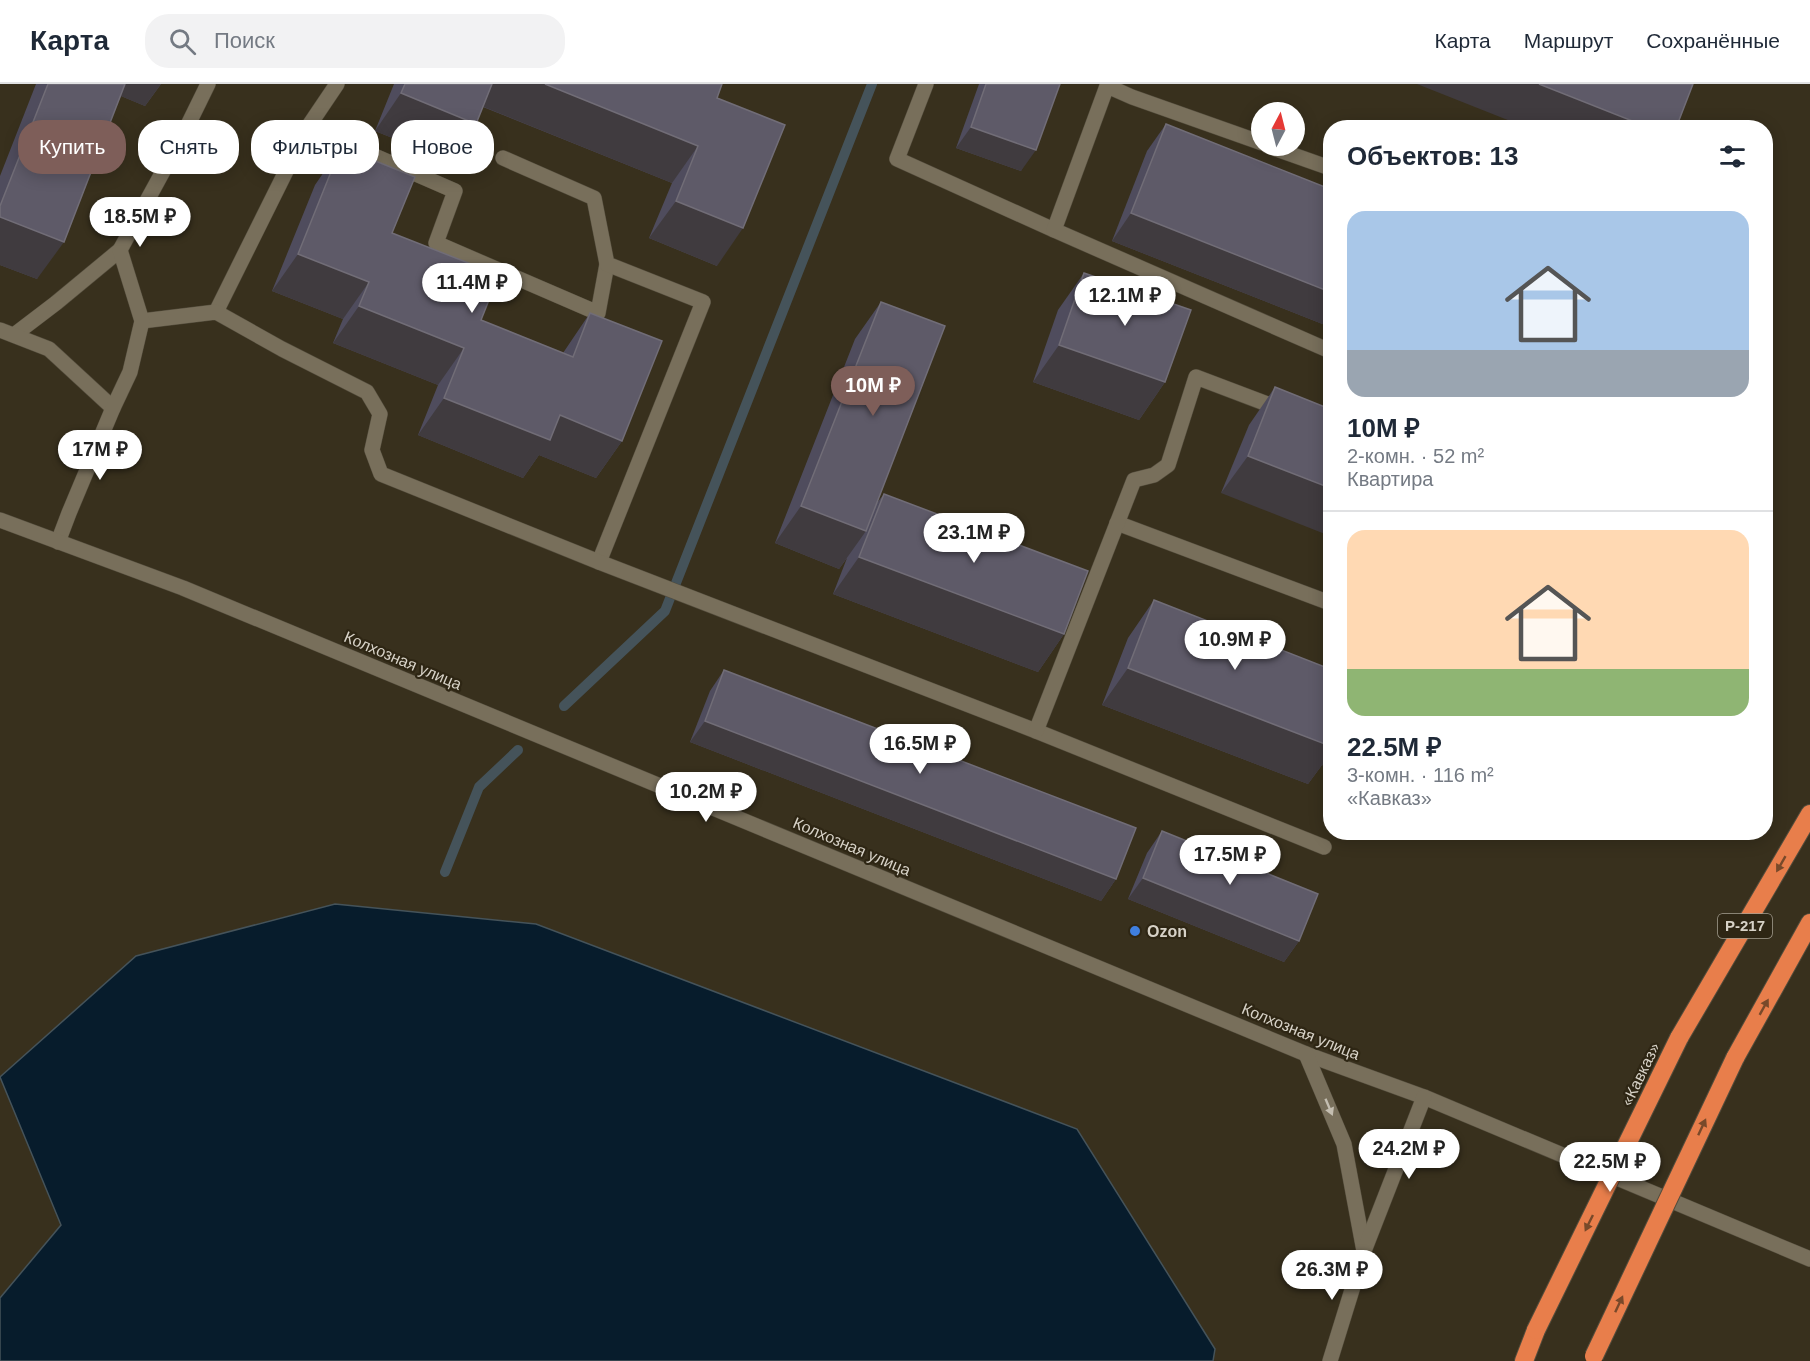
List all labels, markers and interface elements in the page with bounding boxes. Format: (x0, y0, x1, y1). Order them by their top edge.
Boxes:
search box (145, 14, 565, 68)
text: Карта (30, 25, 109, 56)
icon: search (166, 25, 199, 58)
text: Поиск (214, 28, 275, 53)
text: Карта (1435, 29, 1491, 52)
text: Маршрут (1524, 29, 1613, 52)
text: Сохранённые (1646, 29, 1780, 52)
north arrow (1251, 102, 1305, 156)
map controls (1251, 102, 1305, 156)
chip: Купить (18, 120, 126, 174)
chip: Снять (138, 120, 239, 174)
chip: Фильтры (251, 120, 379, 174)
chip: Новое (391, 120, 494, 174)
icon: filters (1716, 140, 1749, 173)
text: Объектов: 13 (1347, 141, 1518, 171)
pin: 18.5M ₽ (85, 197, 195, 248)
text: 18.5M ₽ (104, 205, 176, 227)
icon: home (1494, 250, 1602, 358)
pin: 11.4M ₽ (417, 263, 527, 314)
text: 11.4M ₽ (436, 271, 508, 293)
pin: 12.1M ₽ (1070, 276, 1180, 327)
text: 12.1M ₽ (1089, 284, 1161, 306)
pin: 10M ₽ (831, 366, 915, 417)
text: 10M ₽ (845, 374, 901, 396)
text: 10M ₽ (1347, 413, 1420, 443)
pin: 17M ₽ (58, 430, 142, 481)
text: 17M ₽ (72, 438, 128, 460)
text: 2-комн. · 52 m² (1347, 445, 1484, 467)
text: Квартира (1347, 468, 1433, 490)
pin: 23.1M ₽ (919, 513, 1029, 564)
text: 23.1M ₽ (938, 521, 1010, 543)
icon: home (1494, 569, 1602, 677)
pin: 10.9M ₽ (1180, 620, 1290, 671)
street label: Колхозная улица (342, 628, 464, 693)
text: 10.9M ₽ (1199, 628, 1271, 650)
pin: 16.5M ₽ (865, 724, 975, 775)
text: 16.5M ₽ (884, 732, 956, 754)
text: 22.5M ₽ (1347, 732, 1442, 762)
text: 3-комн. · 116 m² (1347, 764, 1494, 786)
pin: 10.2M ₽ (651, 772, 761, 823)
text: 10.2M ₽ (670, 780, 742, 802)
text: «Кавказ» (1347, 787, 1432, 809)
street label: Колхозная улица (791, 814, 913, 879)
pin: 17.5M ₽ (1175, 835, 1285, 886)
text: 17.5M ₽ (1194, 843, 1266, 865)
one-way arrow (1775, 856, 1786, 872)
road number: Р-217 (1718, 914, 1772, 938)
place label: Ozon (1147, 923, 1187, 940)
marker: Ozon (1128, 924, 1142, 938)
one-way arrow (1758, 999, 1769, 1015)
street label: Колхозная улица (1239, 1000, 1362, 1063)
street label: «Кавказ» (1618, 1040, 1663, 1108)
one-way arrow (1324, 1099, 1333, 1116)
one-way arrow (1698, 1119, 1707, 1136)
pin: 24.2M ₽ (1354, 1129, 1464, 1180)
text: 24.2M ₽ (1373, 1137, 1445, 1159)
pin: 22.5M ₽ (1555, 1142, 1665, 1193)
text: 22.5M ₽ (1574, 1150, 1646, 1172)
one-way arrow (1584, 1214, 1594, 1231)
pin: 26.3M ₽ (1277, 1250, 1387, 1301)
text: 26.3M ₽ (1296, 1258, 1368, 1280)
one-way arrow (1614, 1295, 1623, 1312)

